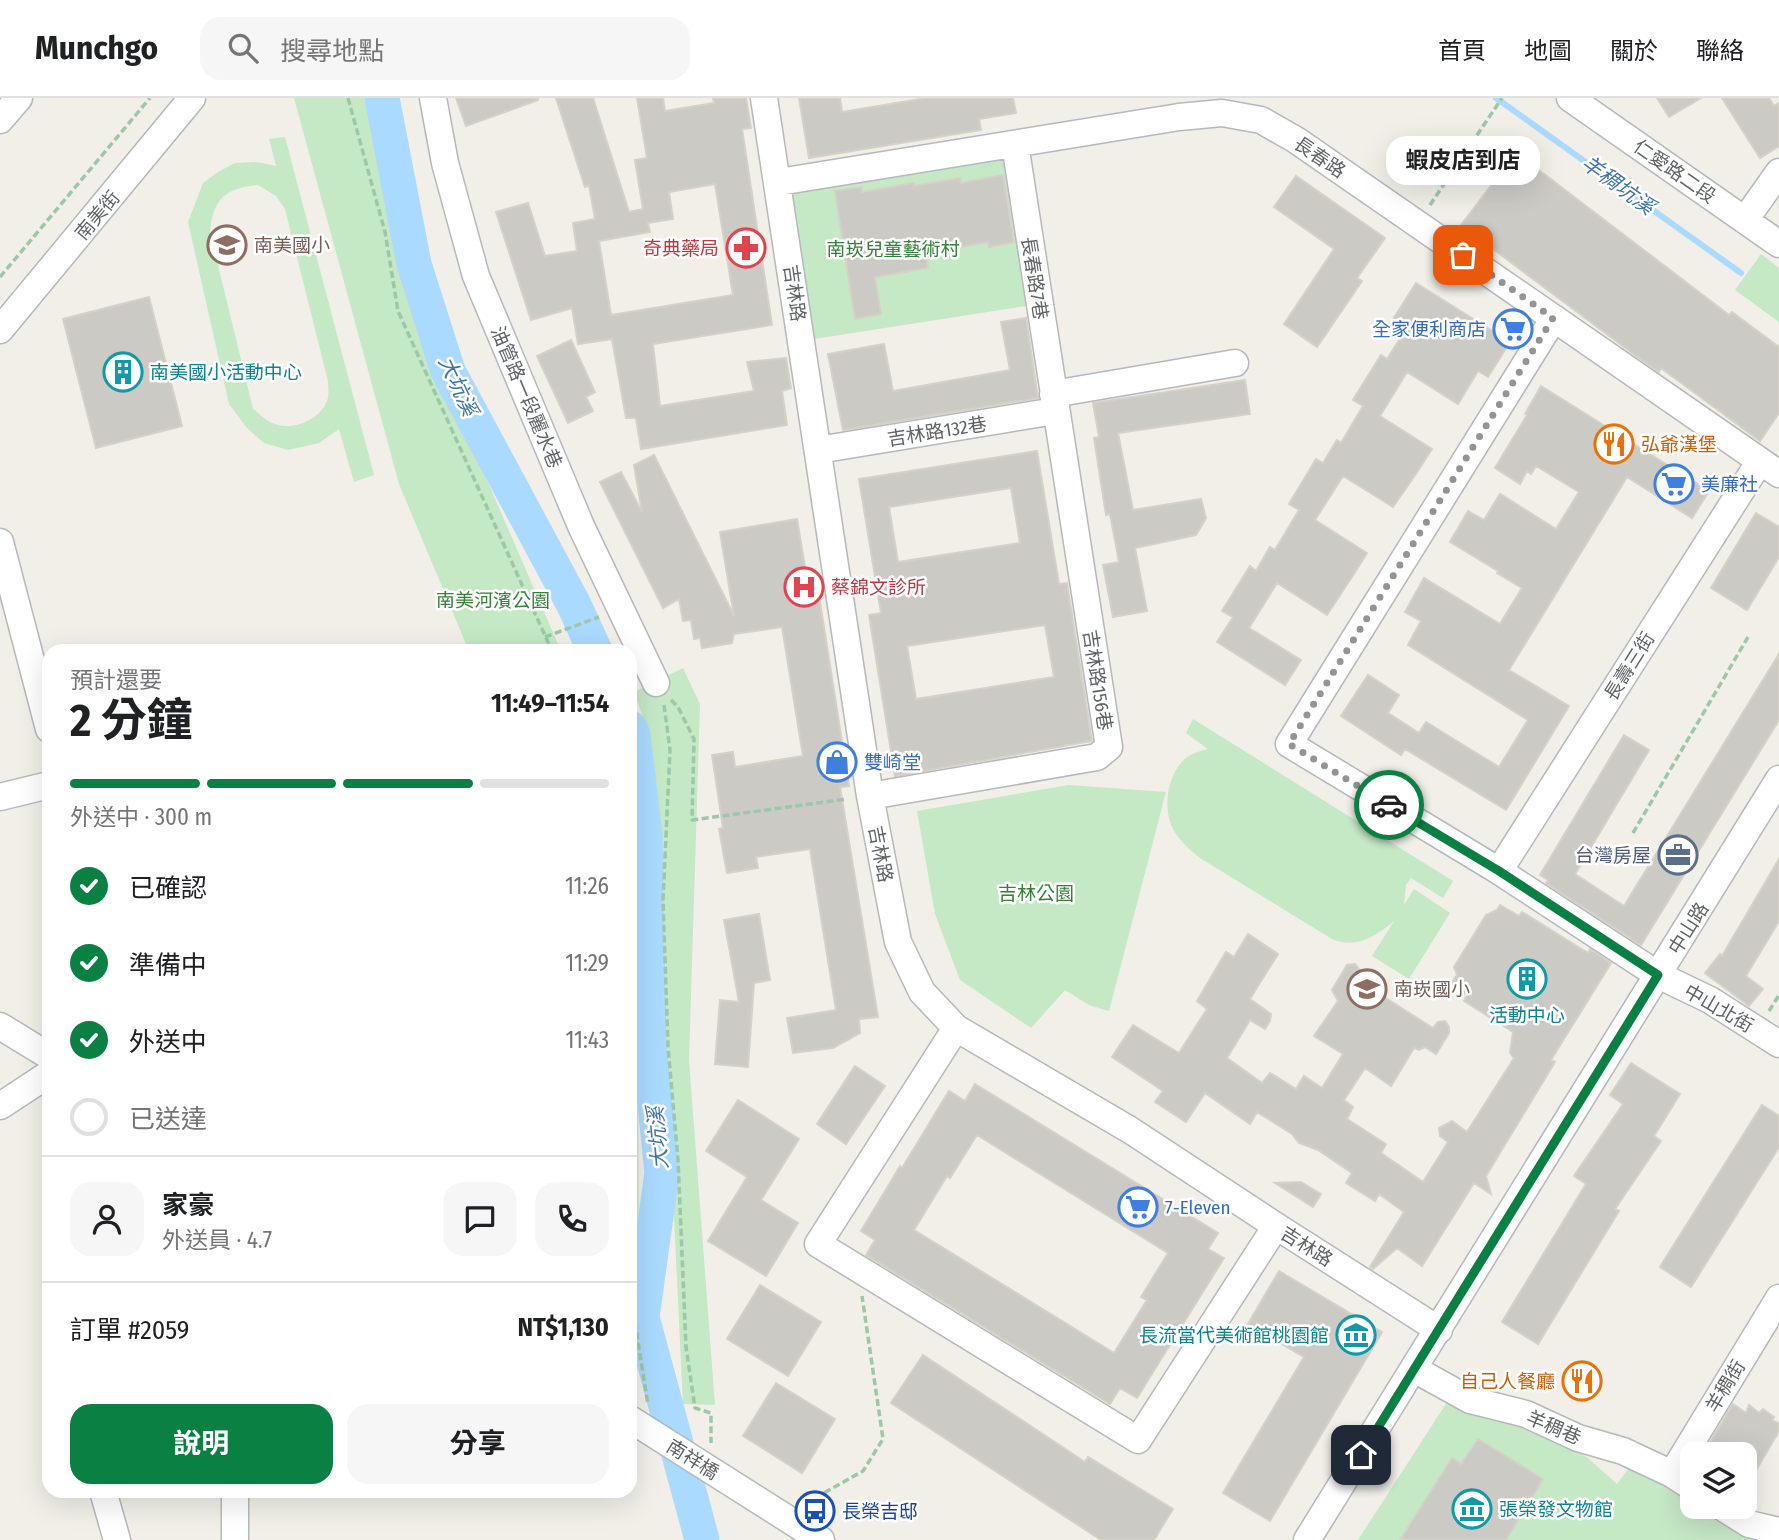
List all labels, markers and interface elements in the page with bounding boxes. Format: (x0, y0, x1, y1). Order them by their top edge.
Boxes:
search box (200, 17, 690, 80)
text: Munchgo (35, 28, 158, 68)
icon: search (224, 29, 262, 67)
text: 搜尋地點 (280, 36, 384, 67)
text: 首頁 (1438, 37, 1486, 65)
text: 地圖 (1524, 37, 1572, 65)
text: 關於 (1610, 37, 1658, 65)
text: 聯絡 (1696, 37, 1744, 65)
street label: 長春路 (1290, 132, 1350, 183)
street label: 仁愛路二段 (1629, 135, 1720, 208)
callout: 蝦皮店到店 (1386, 136, 1540, 185)
text: 蝦皮店到店 (1406, 146, 1521, 174)
water label: 羊稠坑溪 (1576, 150, 1662, 222)
street label: 南美街 (70, 186, 125, 245)
school or university icon: 南美國小 (206, 224, 248, 266)
pin (1433, 225, 1493, 285)
pharmacy icon: 奇典藥局 (725, 227, 767, 269)
place label: 南美國小 (254, 234, 330, 257)
street label: 長春路7巷 (1017, 235, 1052, 321)
icon: bag (1444, 236, 1482, 274)
place label: 奇典藥局 (643, 237, 719, 260)
park label: 南崁兒童藝術村 (826, 238, 960, 261)
street label: 吉林路 (779, 263, 810, 323)
supermarket icon: 全家便利商店 (1492, 308, 1534, 350)
place label: 全家便利商店 (1372, 318, 1486, 341)
street label: 油管路一段麗水巷 (486, 323, 567, 472)
building icon: 南美國小活動中心 (102, 351, 144, 393)
water label: 大坑溪 (433, 352, 484, 423)
place label: 南美國小活動中心 (150, 361, 302, 384)
street label: 吉林路132巷 (886, 412, 988, 451)
restaurant icon: 弘爺漢堡 (1593, 423, 1635, 465)
place label: 弘爺漢堡 (1641, 433, 1717, 456)
supermarket icon: 美廉社 (1653, 463, 1695, 505)
place label: 美廉社 (1701, 473, 1758, 496)
hospital icon: 蔡錦文診所 (783, 566, 825, 608)
place label: 蔡錦文診所 (831, 576, 926, 599)
park label: 南美河濱公園 (436, 589, 550, 612)
street label: 吉林路156巷 (1078, 628, 1117, 732)
street label: 長壽三街 (1600, 628, 1659, 705)
text: 預計還要 (70, 666, 162, 694)
text: 11:49–11:54 (491, 688, 609, 719)
text: 2 分鐘 (70, 693, 193, 748)
shop icon: 雙崎堂 (816, 741, 858, 783)
place label: 雙崎堂 (864, 751, 921, 774)
courier (1354, 770, 1424, 840)
icon: car (1370, 786, 1408, 824)
text: 外送中 · 300 m (70, 803, 212, 831)
street label: 吉林路 (864, 824, 897, 884)
office icon: 台灣房屋 (1657, 834, 1699, 876)
place label: 台灣房屋 (1575, 844, 1651, 867)
icon: check (70, 867, 108, 905)
text: 11:26 (565, 872, 609, 900)
text: 已確認 (129, 873, 207, 904)
park label: 吉林公園 (998, 882, 1074, 905)
street label: 中山路 (1664, 898, 1713, 959)
icon: check (70, 944, 108, 982)
text: 11:29 (565, 949, 609, 977)
text: 準備中 (129, 950, 207, 981)
building icon: 活動中心 (1506, 958, 1548, 1000)
school or university icon: 南崁國小 (1346, 968, 1388, 1010)
place label: 南崁國小 (1394, 978, 1470, 1001)
street label: 中山北街 (1680, 979, 1757, 1037)
place label: 活動中心 (1489, 1004, 1565, 1027)
icon: check (70, 1021, 108, 1059)
text: 11:43 (565, 1026, 609, 1054)
text: 外送中 (129, 1027, 207, 1058)
water label: 大坑溪 (642, 1102, 674, 1171)
text: 已送達 (129, 1104, 207, 1135)
button: person (70, 1182, 144, 1256)
button: chat (443, 1182, 517, 1256)
button: phone (535, 1182, 609, 1256)
supermarket icon: 7-Eleven (1117, 1186, 1159, 1228)
text: 家豪 (162, 1190, 214, 1221)
place label: 7-Eleven (1165, 1196, 1231, 1219)
street label: 吉林路 (1276, 1222, 1337, 1271)
text: 外送員 · 4.7 (162, 1226, 272, 1254)
text: NT$1,130 (517, 1312, 609, 1343)
museum icon: 長流當代美術館桃園館 (1335, 1314, 1377, 1356)
text: 訂單 #2059 (70, 1315, 189, 1346)
place label: 長流當代美術館桃園館 (1139, 1324, 1329, 1347)
street label: 羊稠街 (1701, 1356, 1750, 1417)
restaurant icon: 自己人餐廳 (1561, 1360, 1603, 1402)
place label: 自己人餐廳 (1460, 1370, 1555, 1393)
button: 說明 (70, 1404, 333, 1484)
button: 分享 (347, 1404, 609, 1484)
street label: 羊稠巷 (1523, 1406, 1585, 1449)
pin (1331, 1425, 1391, 1485)
street label: 南祥橋 (662, 1435, 723, 1484)
icon: home (1342, 1436, 1380, 1474)
map controls (1680, 1442, 1757, 1519)
button: layers (1680, 1442, 1757, 1519)
museum icon: 張榮發文物館 (1451, 1488, 1493, 1530)
bus stop icon: 長榮吉邸 (794, 1490, 836, 1532)
place label: 張榮發文物館 (1499, 1498, 1613, 1521)
place label: 長榮吉邸 (842, 1500, 918, 1523)

